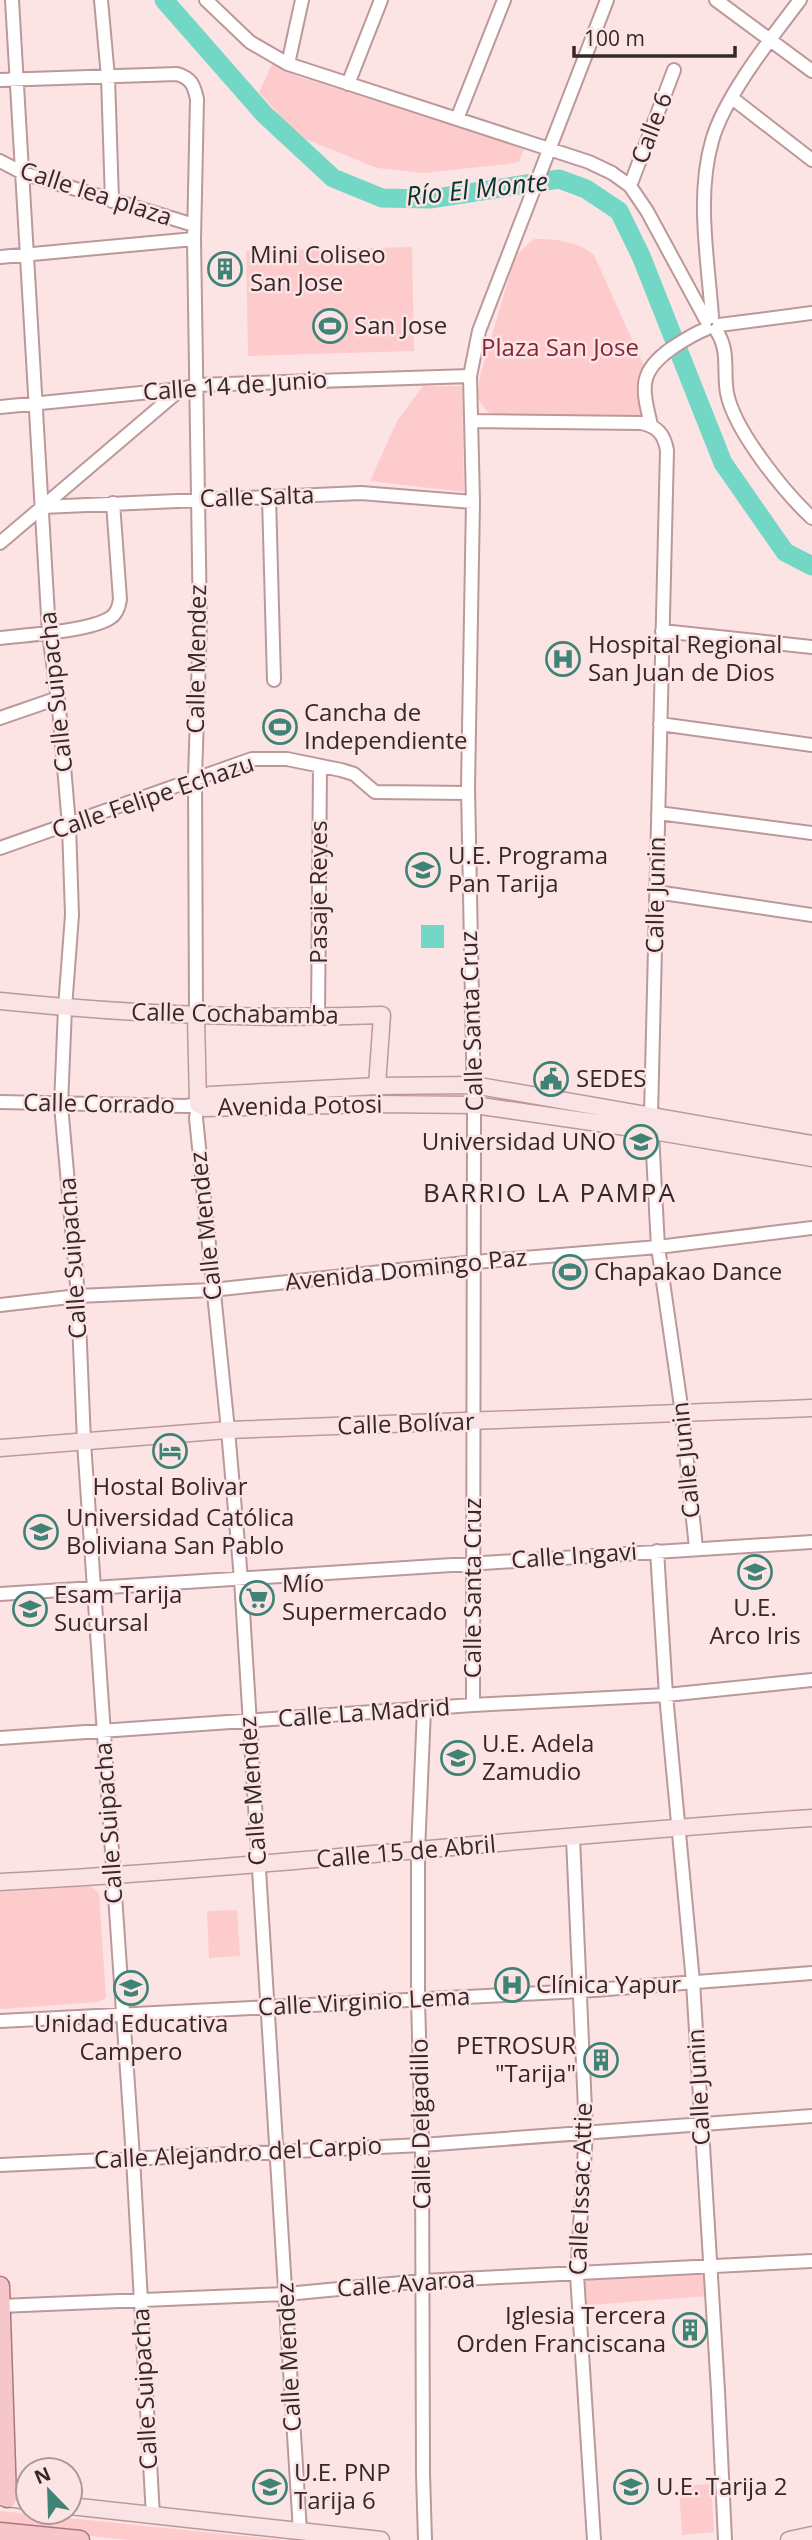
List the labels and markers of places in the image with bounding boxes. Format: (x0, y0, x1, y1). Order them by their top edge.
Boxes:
place label: Mini Coliseo San Jose (250, 237, 386, 298)
building icon: Mini Coliseo San Jose (206, 250, 244, 288)
sports icon: San Jose (311, 307, 349, 345)
place label: San Jose (354, 308, 447, 341)
place label: Hospital Regional San Juan de Dios (588, 627, 782, 688)
hospital icon: Hospital Regional San Juan de Dios (544, 640, 582, 678)
place label: Cancha de Independiente (304, 695, 467, 756)
sports icon: Cancha de Independiente (261, 708, 299, 746)
place label: U.E. Programa Pan Tarija (448, 838, 608, 899)
school or university icon: U.E. Programa Pan Tarija (404, 851, 442, 889)
public building icon: SEDES (532, 1060, 570, 1098)
place label: SEDES (576, 1061, 646, 1094)
school or university icon: Universidad UNO (622, 1123, 660, 1161)
place label: Universidad UNO (422, 1124, 616, 1157)
sports icon: Chapakao Dance (551, 1253, 589, 1291)
place label: Chapakao Dance (594, 1254, 782, 1287)
hotel icon: Hostal Bolivar (151, 1432, 189, 1470)
place label: Hostal Bolivar (93, 1469, 248, 1502)
place label: Universidad Católica Boliviana San Pablo (66, 1500, 294, 1561)
school or university icon: Universidad Católica Boliviana San Pablo (22, 1513, 60, 1551)
school or university icon: U.E. Arco Iris (736, 1553, 774, 1591)
place label: Mío Supermercado (282, 1566, 447, 1627)
place label: Esam Tarija Sucursal (54, 1577, 182, 1638)
supermarket icon: Mío Supermercado (238, 1579, 276, 1617)
school or university icon: Esam Tarija Sucursal (11, 1590, 49, 1628)
place label: U.E. Arco Iris (709, 1590, 801, 1651)
place label: U.E. Adela Zamudio (482, 1726, 594, 1787)
school or university icon: U.E. Adela Zamudio (439, 1739, 477, 1777)
hospital icon: Clínica Yapur (493, 1966, 531, 2004)
place label: Clínica Yapur (536, 1967, 681, 2000)
school or university icon: Unidad Educativa Campero (112, 1969, 150, 2007)
place label: Unidad Educativa Campero (34, 2006, 228, 2067)
place label: PETROSUR "Tarija" (456, 2028, 576, 2089)
building icon: PETROSUR "Tarija" (582, 2041, 620, 2079)
place label: Iglesia Tercera Orden Franciscana (456, 2298, 666, 2359)
building icon: Iglesia Tercera Orden Franciscana (671, 2311, 709, 2349)
place label: U.E. PNP Tarija 6 (294, 2455, 391, 2516)
school or university icon: U.E. PNP Tarija 6 (251, 2468, 289, 2506)
school or university icon: U.E. Tarija 2 (612, 2468, 650, 2506)
place label: U.E. Tarija 2 (656, 2469, 787, 2502)

